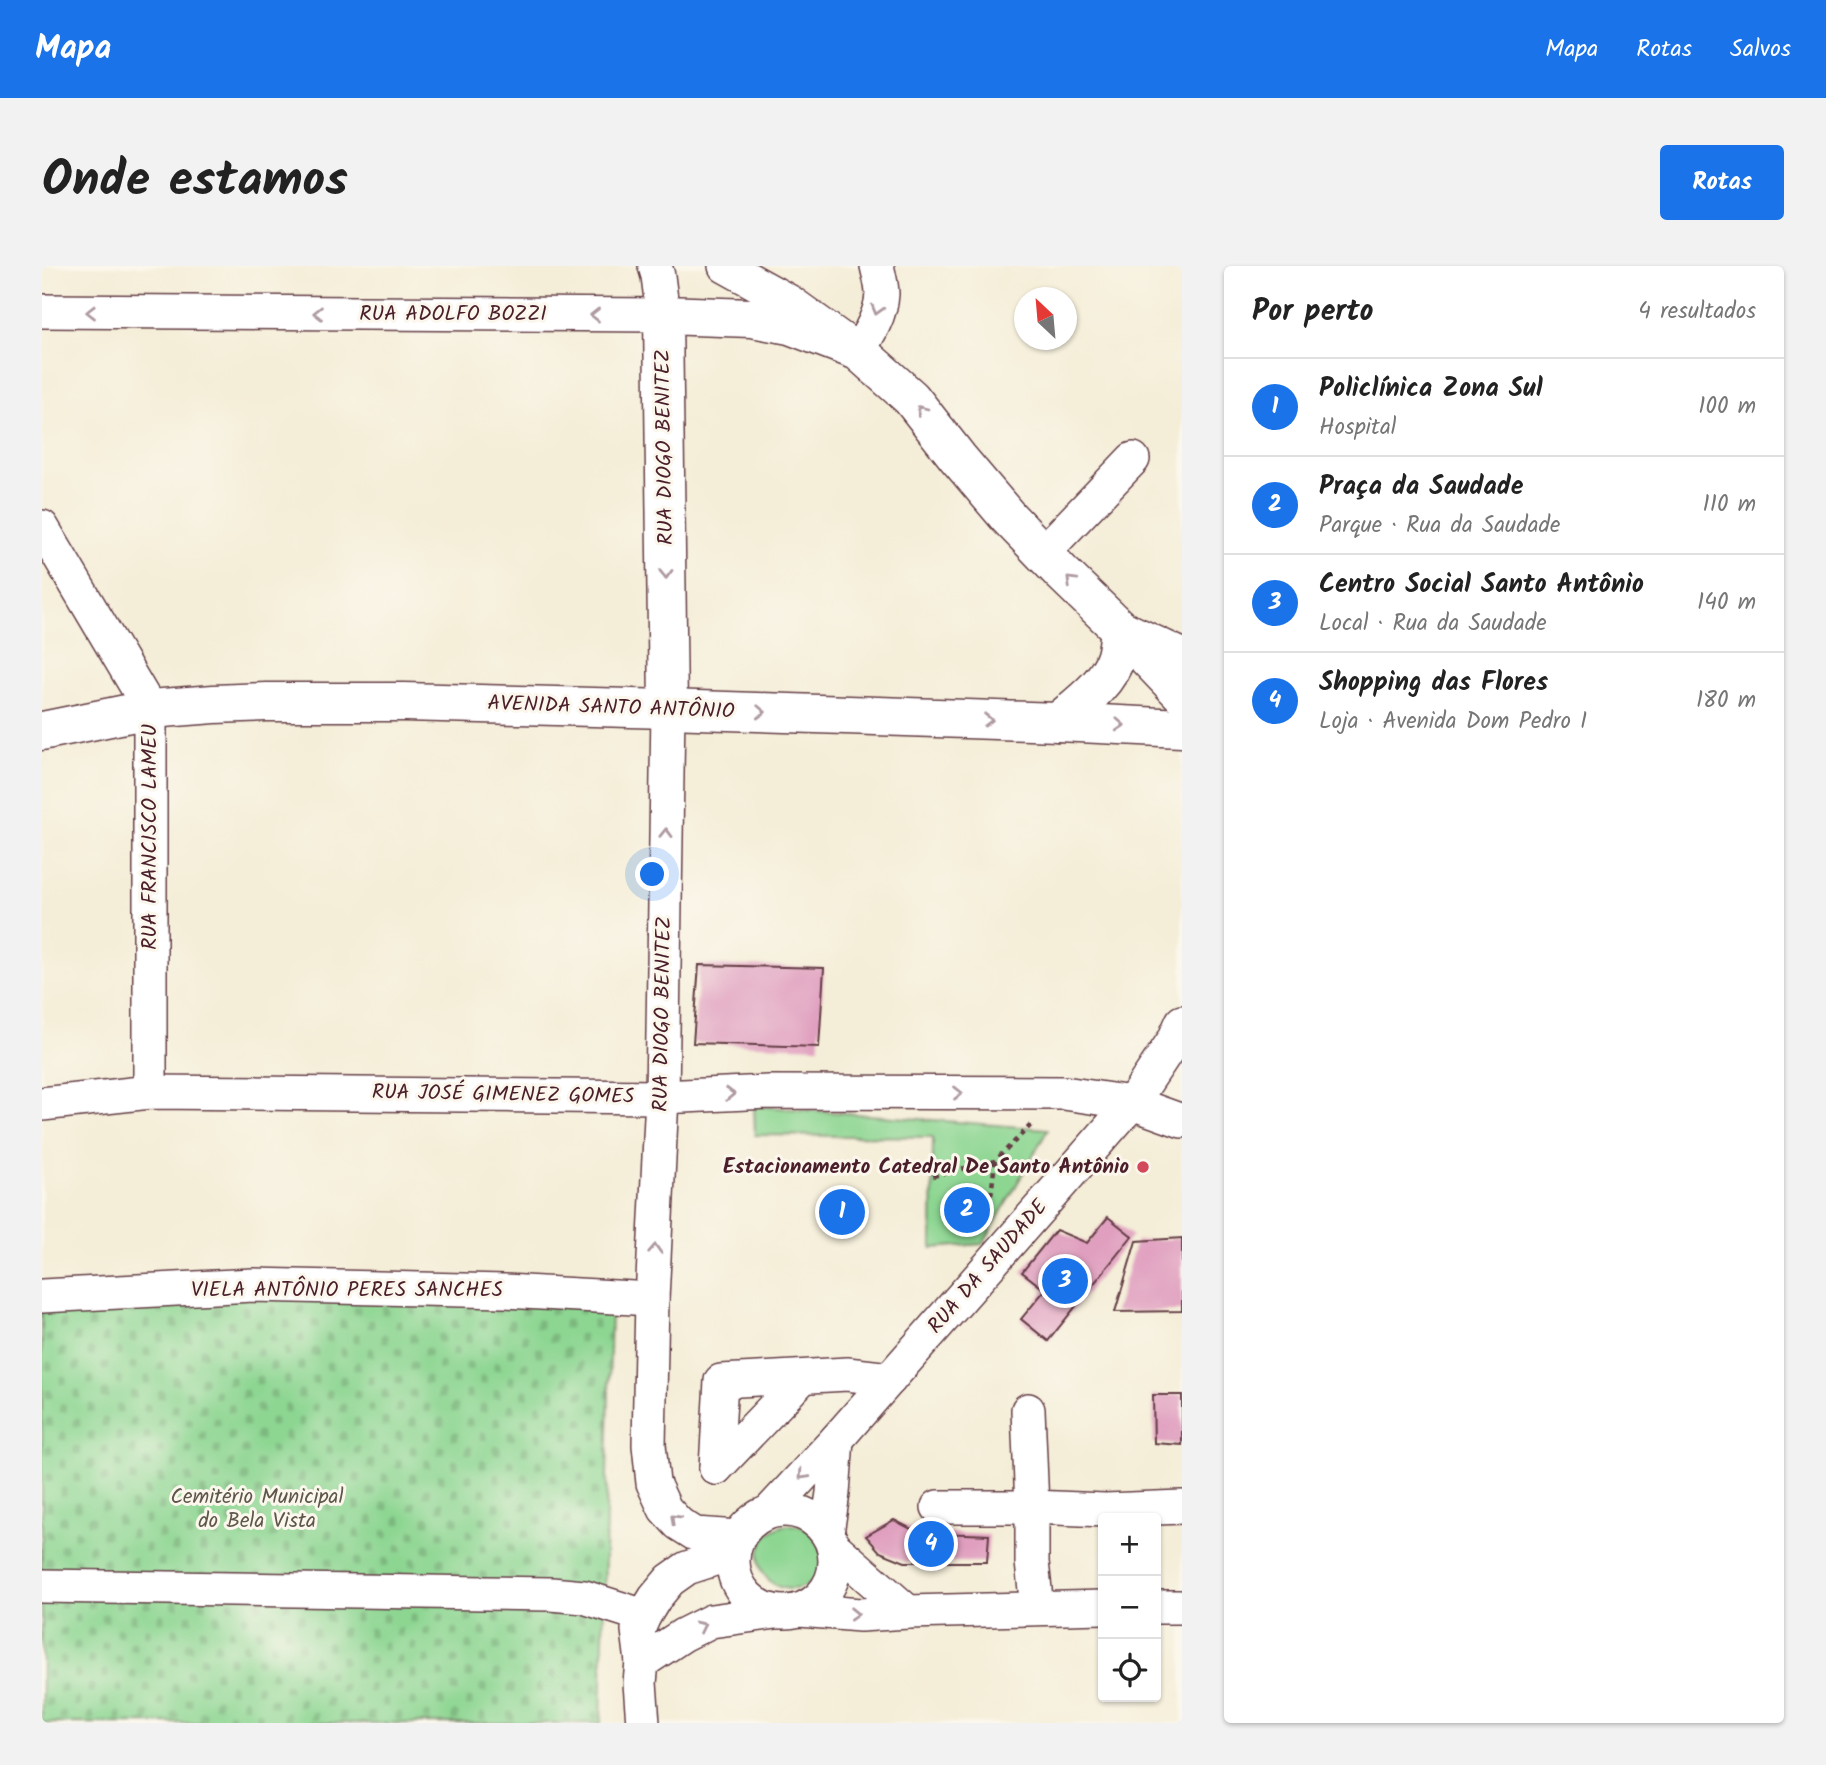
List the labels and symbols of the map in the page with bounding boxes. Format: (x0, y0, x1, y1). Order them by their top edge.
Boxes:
north arrow (1014, 287, 1077, 350)
street label: RUA ADOLFO BOZZI (359, 298, 547, 331)
one-way arrow (85, 304, 95, 320)
one-way arrow (871, 304, 886, 316)
one-way arrow (312, 305, 323, 321)
one-way arrow (589, 307, 599, 323)
street label: RUA DIOGO BENITEZ (647, 349, 683, 545)
one-way arrow (917, 406, 930, 418)
one-way arrow (658, 570, 674, 580)
one-way arrow (1066, 577, 1079, 590)
street label: AVENIDA SANTO ANTÔNIO (487, 687, 735, 729)
one-way arrow (755, 704, 766, 719)
one-way arrow (983, 712, 994, 728)
one-way arrow (1115, 717, 1126, 732)
street label: RUA FRANCISCO LAMEU (134, 724, 167, 950)
one-way arrow (658, 827, 673, 838)
your location (635, 857, 669, 891)
street label: RUA DIOGO BENITEZ (645, 916, 681, 1112)
street label: RUA JOSÉ GIMENEZ GOMES (372, 1076, 634, 1114)
one-way arrow (953, 1085, 964, 1101)
one-way arrow (725, 1087, 736, 1102)
place label: Estacionamento Catedral De Santo Antônio (723, 1151, 1129, 1184)
marker: Estacionamento Catedral De Santo Antônio (1135, 1159, 1151, 1175)
pin: 2 (944, 1184, 990, 1236)
pin: 1 (819, 1186, 865, 1238)
street label: RUA DA SAUDADE (920, 1192, 1056, 1342)
one-way arrow (647, 1244, 662, 1255)
pin: 3 (1042, 1255, 1088, 1307)
street label: VIELA ANTÔNIO PERES SANCHES (191, 1274, 503, 1307)
one-way arrow (799, 1467, 811, 1480)
park label: Cemitério Municipal do Bela Vista (170, 1481, 344, 1538)
one-way arrow (670, 1514, 683, 1527)
pin: 4 (908, 1518, 954, 1570)
one-way arrow (850, 1606, 860, 1622)
one-way arrow (693, 1621, 706, 1635)

